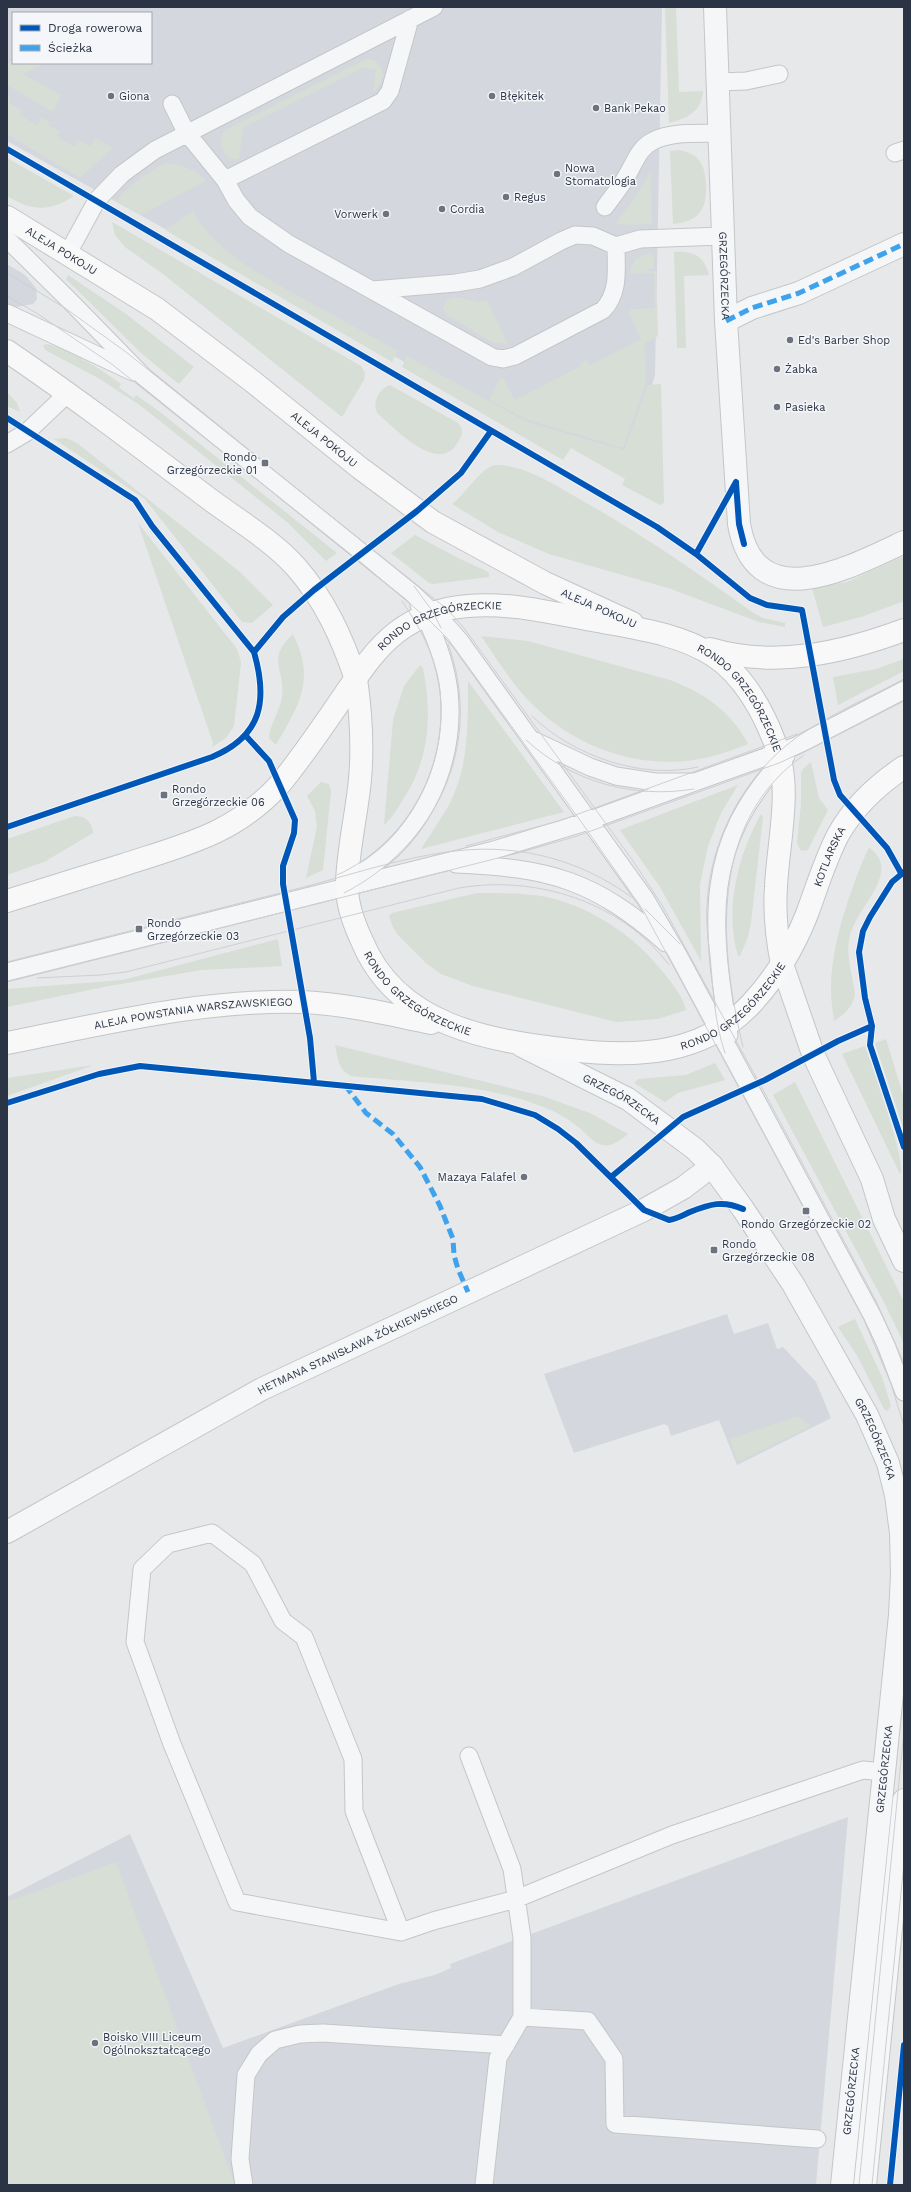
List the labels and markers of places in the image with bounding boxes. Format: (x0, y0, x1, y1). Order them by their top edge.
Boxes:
place label: Giona (119, 90, 150, 103)
place label: Błękitek (500, 90, 544, 103)
marker: Giona (106, 91, 116, 101)
marker: Błękitek (487, 91, 497, 101)
place label: Bank Pekao (604, 102, 666, 115)
marker: Bank Pekao (591, 103, 601, 113)
place label: Nowa Stomatologia (565, 162, 636, 188)
marker: Nowa Stomatologia (552, 169, 562, 179)
place label: Regus (514, 191, 546, 204)
marker: Regus (501, 192, 511, 202)
place label: Cordia (450, 203, 485, 216)
marker: Cordia (437, 204, 447, 214)
place label: Vorwerk (334, 208, 378, 221)
marker: Vorwerk (381, 209, 391, 219)
place label: Ed's Barber Shop (798, 334, 890, 347)
marker: Ed's Barber Shop (785, 335, 795, 345)
place label: Żabka (785, 362, 817, 376)
marker: Żabka (772, 364, 782, 374)
place label: Pasieka (785, 401, 825, 414)
marker: Pasieka (772, 402, 782, 412)
place label: Rondo Grzegórzeckie 01 (167, 451, 257, 477)
marker: Rondo Grzegórzeckie 01 (260, 458, 270, 468)
place label: Rondo Grzegórzeckie 06 (172, 783, 265, 809)
marker: Rondo Grzegórzeckie 06 (159, 790, 169, 800)
place label: Rondo Grzegórzeckie 03 (147, 917, 239, 943)
marker: Rondo Grzegórzeckie 03 (134, 924, 144, 934)
place label: Mazaya Falafel (438, 1171, 517, 1184)
marker: Mazaya Falafel (519, 1172, 529, 1182)
marker: Rondo Grzegórzeckie 02 (801, 1206, 811, 1216)
place label: Rondo Grzegórzeckie 02 (741, 1218, 871, 1231)
place label: Rondo Grzegórzeckie 08 (722, 1238, 815, 1264)
marker: Rondo Grzegórzeckie 08 (709, 1245, 719, 1255)
place label: Boisko VIII Liceum Ogólnokształcącego (103, 2031, 211, 2057)
marker: Boisko VIII Liceum Ogólnokształcącego (90, 2038, 100, 2048)

